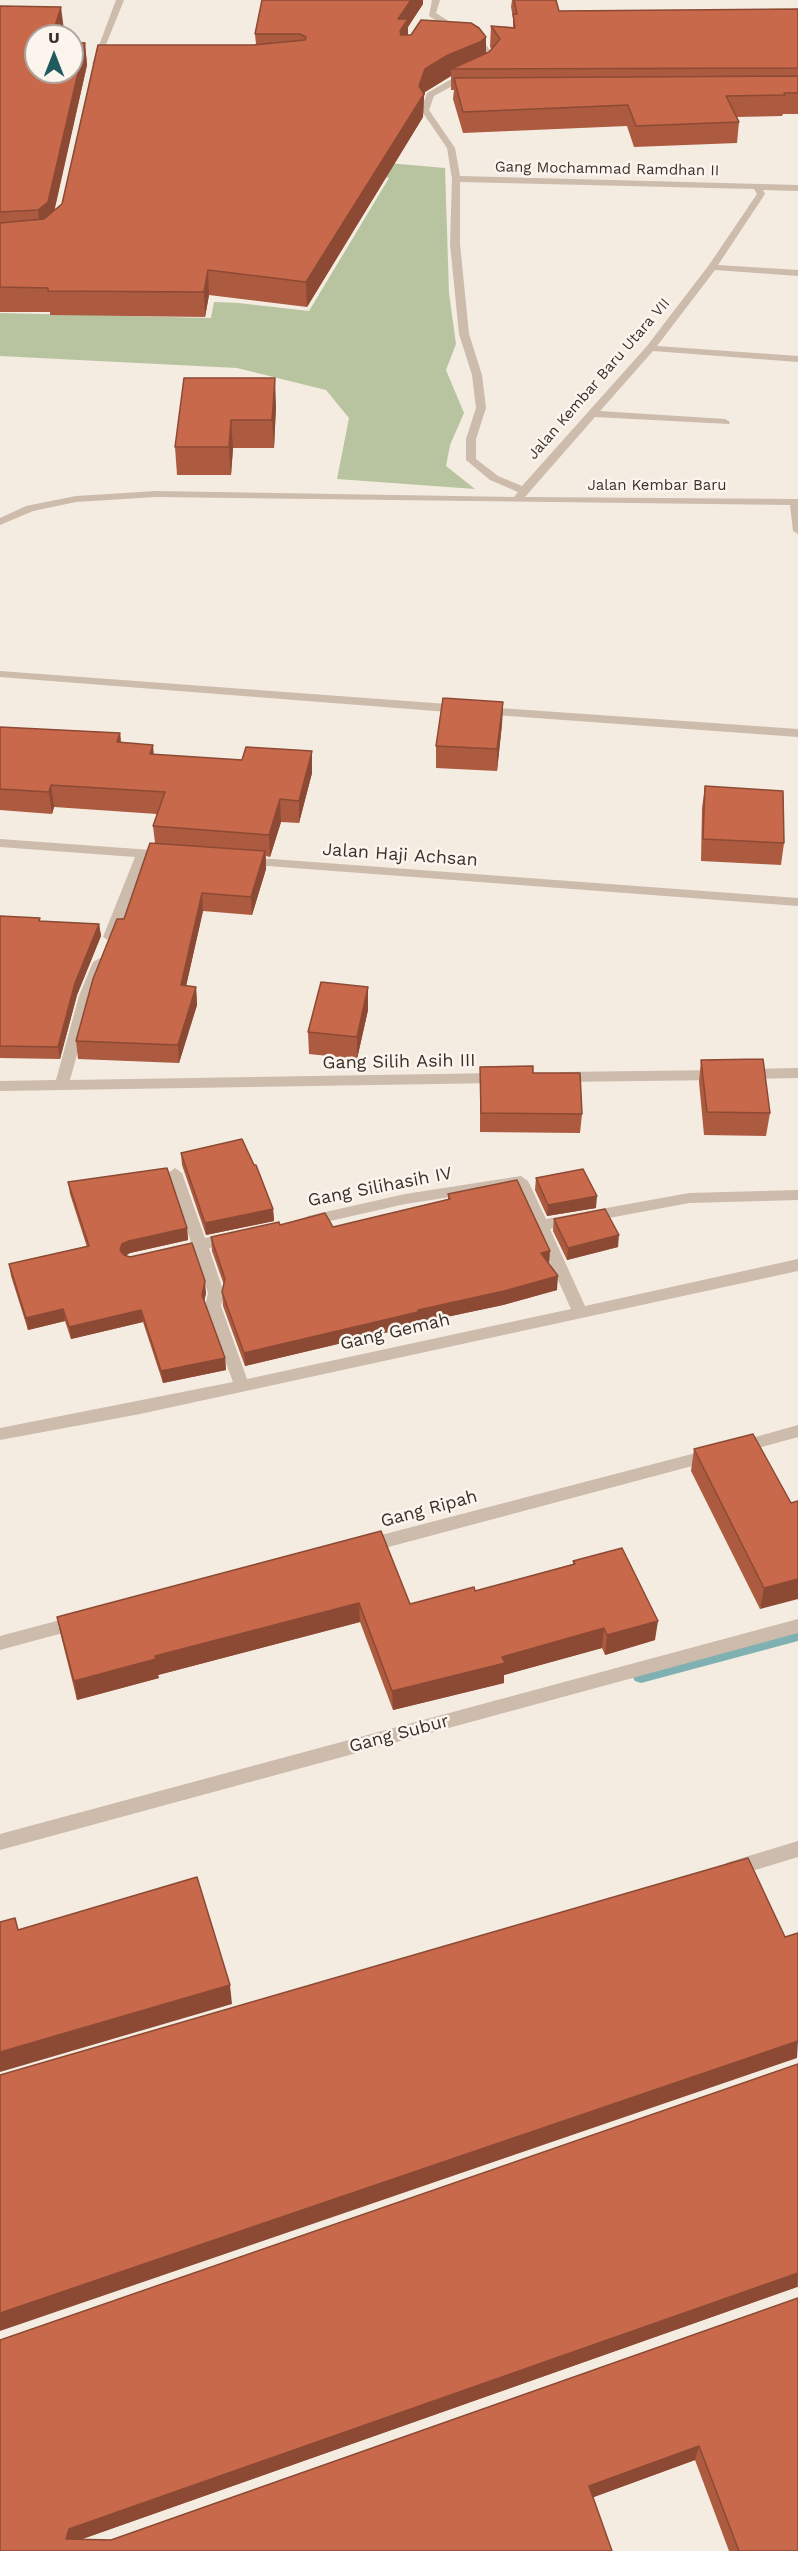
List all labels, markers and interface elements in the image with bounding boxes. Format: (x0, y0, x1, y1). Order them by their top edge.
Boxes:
north arrow (24, 24, 84, 84)
text: U (48, 28, 60, 47)
street label: Gang Mochammad Ramdhan II (495, 158, 719, 180)
street label: Jalan Kembar Baru Utara VII (524, 295, 674, 463)
street label: Jalan Kembar Baru (587, 477, 727, 495)
street label: Jalan Haji Achsan (322, 839, 478, 871)
street label: Gang Silih Asih III (322, 1050, 476, 1074)
street label: Gang Silihasih IV (306, 1162, 454, 1212)
street label: Gang Gemah (338, 1309, 452, 1355)
street label: Gang Ripah (378, 1486, 480, 1532)
street label: Gang Subur (347, 1710, 451, 1758)

